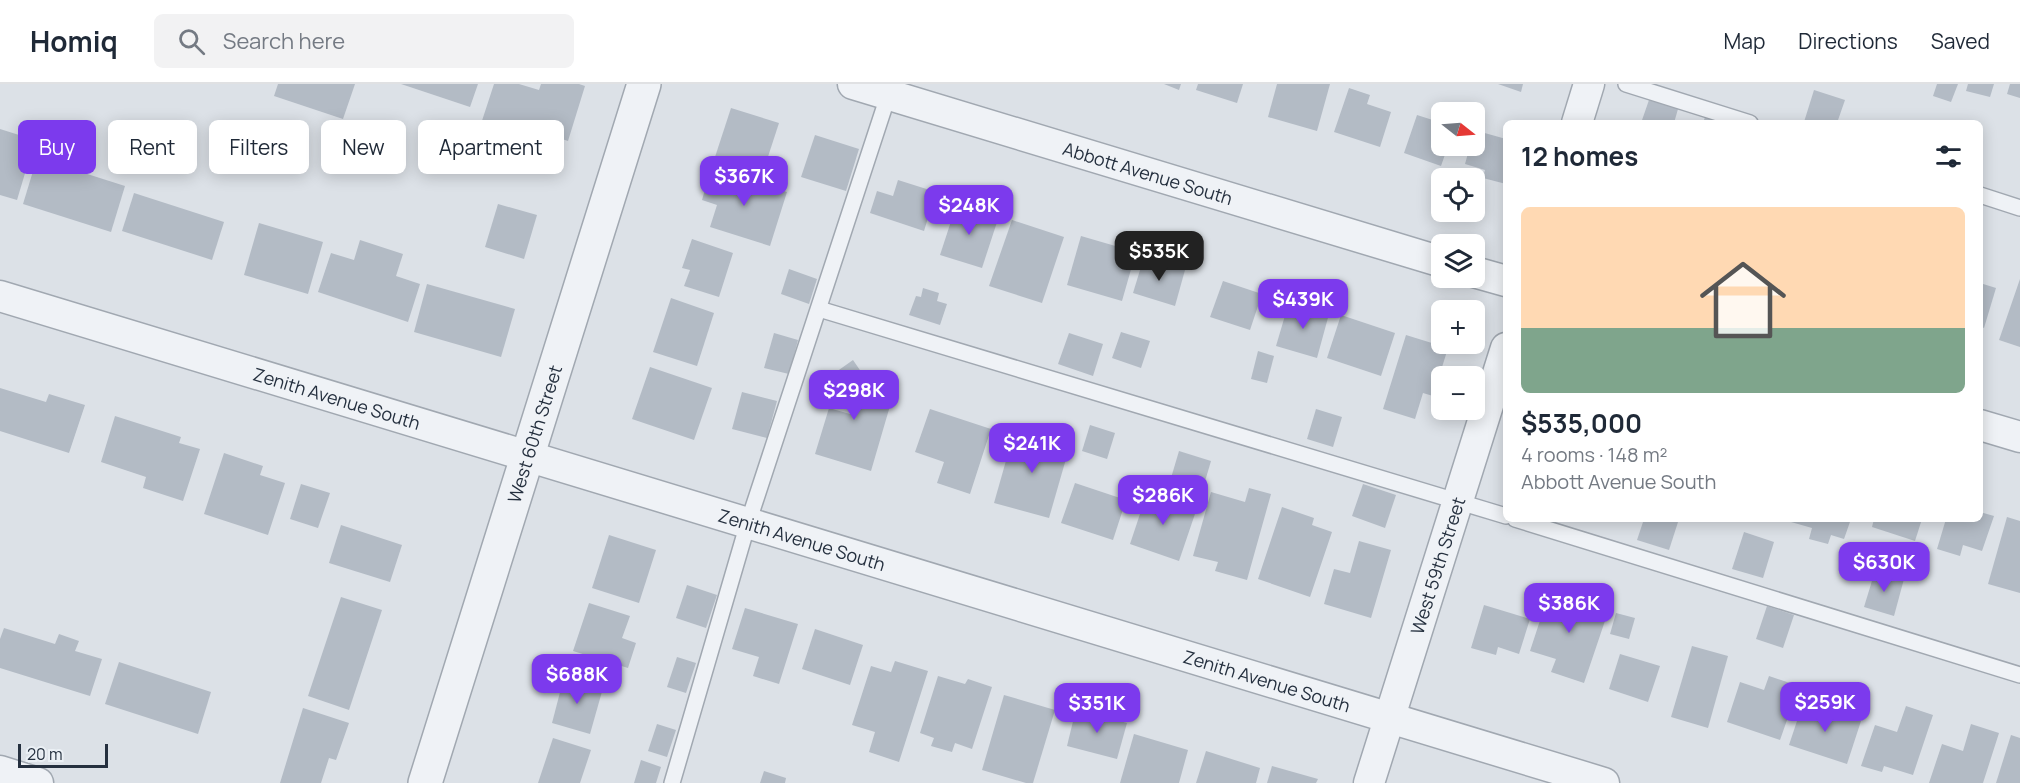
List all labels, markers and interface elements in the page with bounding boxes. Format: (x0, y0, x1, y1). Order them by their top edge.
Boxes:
search box (154, 14, 574, 68)
text: Homiq (30, 22, 118, 60)
icon: search (175, 25, 208, 58)
text: Search here (223, 26, 345, 56)
text: Map (1724, 27, 1765, 55)
text: Directions (1798, 27, 1898, 55)
text: Saved (1931, 27, 1990, 55)
north arrow (1431, 102, 1485, 156)
map controls (1431, 102, 1485, 420)
chip: Buy (18, 120, 96, 174)
chip: Rent (108, 120, 197, 174)
chip: Filters (209, 120, 309, 174)
chip: New (321, 120, 406, 174)
chip: Apartment (418, 120, 564, 174)
street label: Abbott Avenue South (1060, 136, 1236, 210)
text: 12 homes (1521, 138, 1638, 174)
icon: filters (1932, 140, 1965, 173)
pin: $367K (702, 156, 786, 207)
text: $367K (714, 162, 774, 189)
button: locate (1431, 168, 1485, 222)
pin: $248K (927, 185, 1011, 236)
text: $248K (938, 191, 1000, 218)
pin: $535K (1117, 231, 1201, 282)
button: layers (1431, 234, 1485, 288)
text: $535K (1129, 237, 1189, 264)
icon: home (1689, 246, 1797, 354)
pin: $439K (1261, 279, 1345, 330)
text: $439K (1272, 285, 1334, 312)
button: + (1431, 300, 1485, 354)
street label: Zenith Avenue South (250, 362, 423, 435)
street label: West 60th Street (502, 362, 567, 506)
button: − (1431, 366, 1485, 420)
pin: $298K (812, 370, 896, 421)
text: $298K (823, 376, 885, 403)
text: $535,000 (1521, 405, 1642, 441)
pin: $241K (990, 423, 1074, 474)
text: $241K (1003, 429, 1061, 456)
text: 4 rooms · 148 m² (1521, 441, 1668, 468)
text: Abbott Avenue South (1521, 468, 1716, 495)
pin: $286K (1121, 475, 1205, 526)
text: $286K (1132, 481, 1194, 508)
street label: West 59th Street (1405, 494, 1470, 637)
street label: Zenith Avenue South (715, 503, 888, 576)
pin: $630K (1842, 542, 1926, 593)
text: $630K (1853, 548, 1915, 575)
pin: $386K (1527, 583, 1611, 634)
text: $386K (1538, 589, 1600, 616)
street label: Zenith Avenue South (1180, 644, 1353, 717)
pin: $688K (535, 654, 619, 705)
text: $688K (546, 660, 608, 687)
pin: $259K (1783, 682, 1867, 733)
pin: $351K (1055, 683, 1139, 734)
text: $259K (1794, 688, 1856, 715)
text: $351K (1068, 689, 1126, 716)
scale bar (18, 741, 108, 768)
text: 20 m (27, 743, 63, 765)

